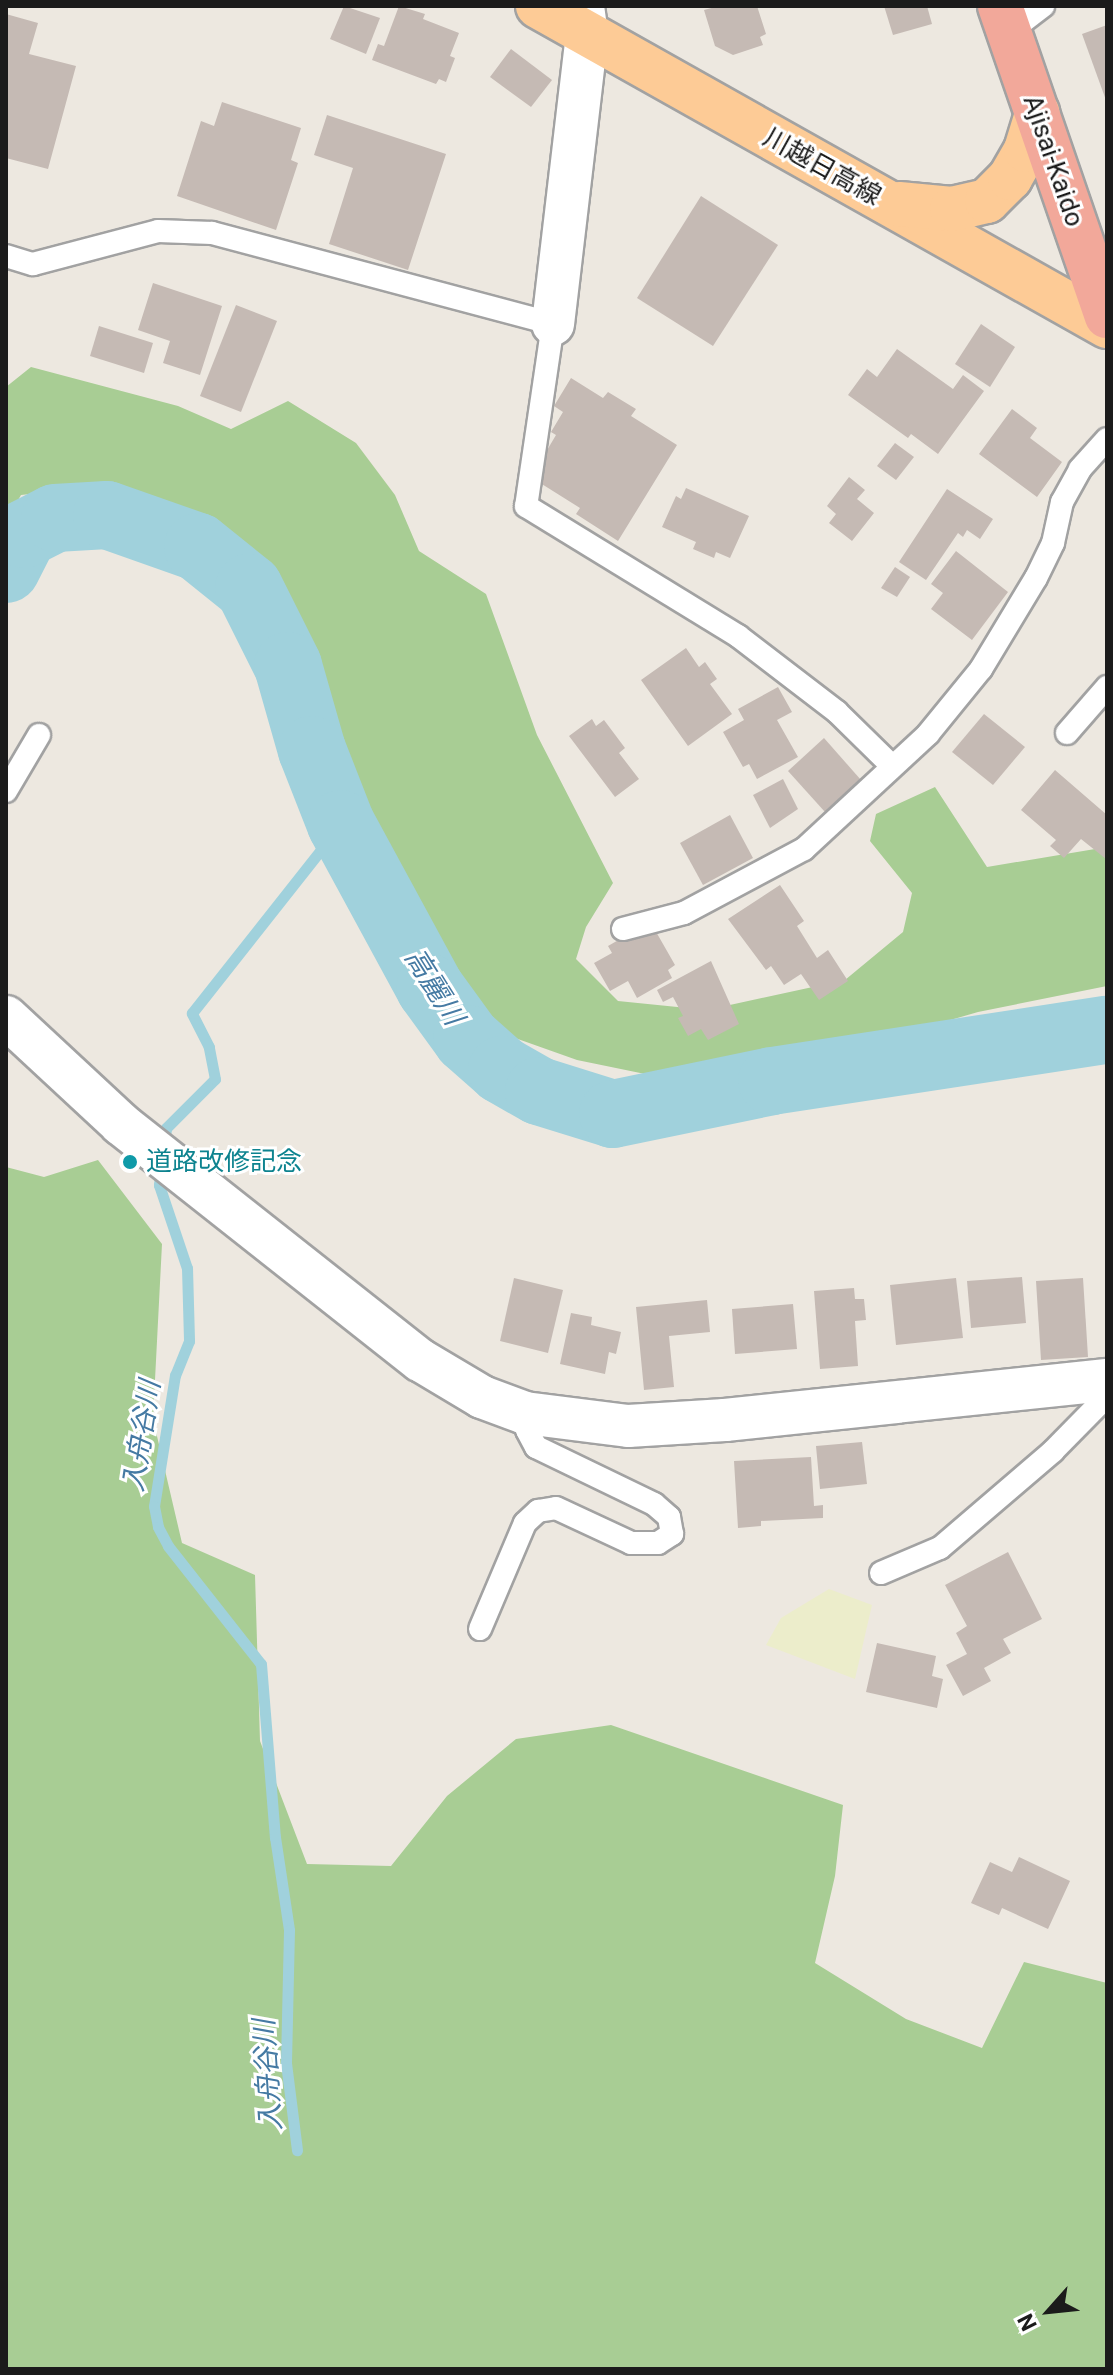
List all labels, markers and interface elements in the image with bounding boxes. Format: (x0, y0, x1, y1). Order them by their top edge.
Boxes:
street label: Ajisai-Kaido (1016, 91, 1090, 231)
street label: 川越日高線 (758, 122, 886, 212)
water label: 高麗川 (397, 942, 471, 1032)
place label: 道路改修記念 (146, 1146, 302, 1178)
marker: 道路改修記念 (121, 1153, 139, 1171)
water label: 入舟谷川 (117, 1378, 167, 1494)
water label: 入舟谷川 (247, 2018, 289, 2132)
north arrow (1009, 2271, 1089, 2351)
text: N (1013, 2310, 1042, 2335)

